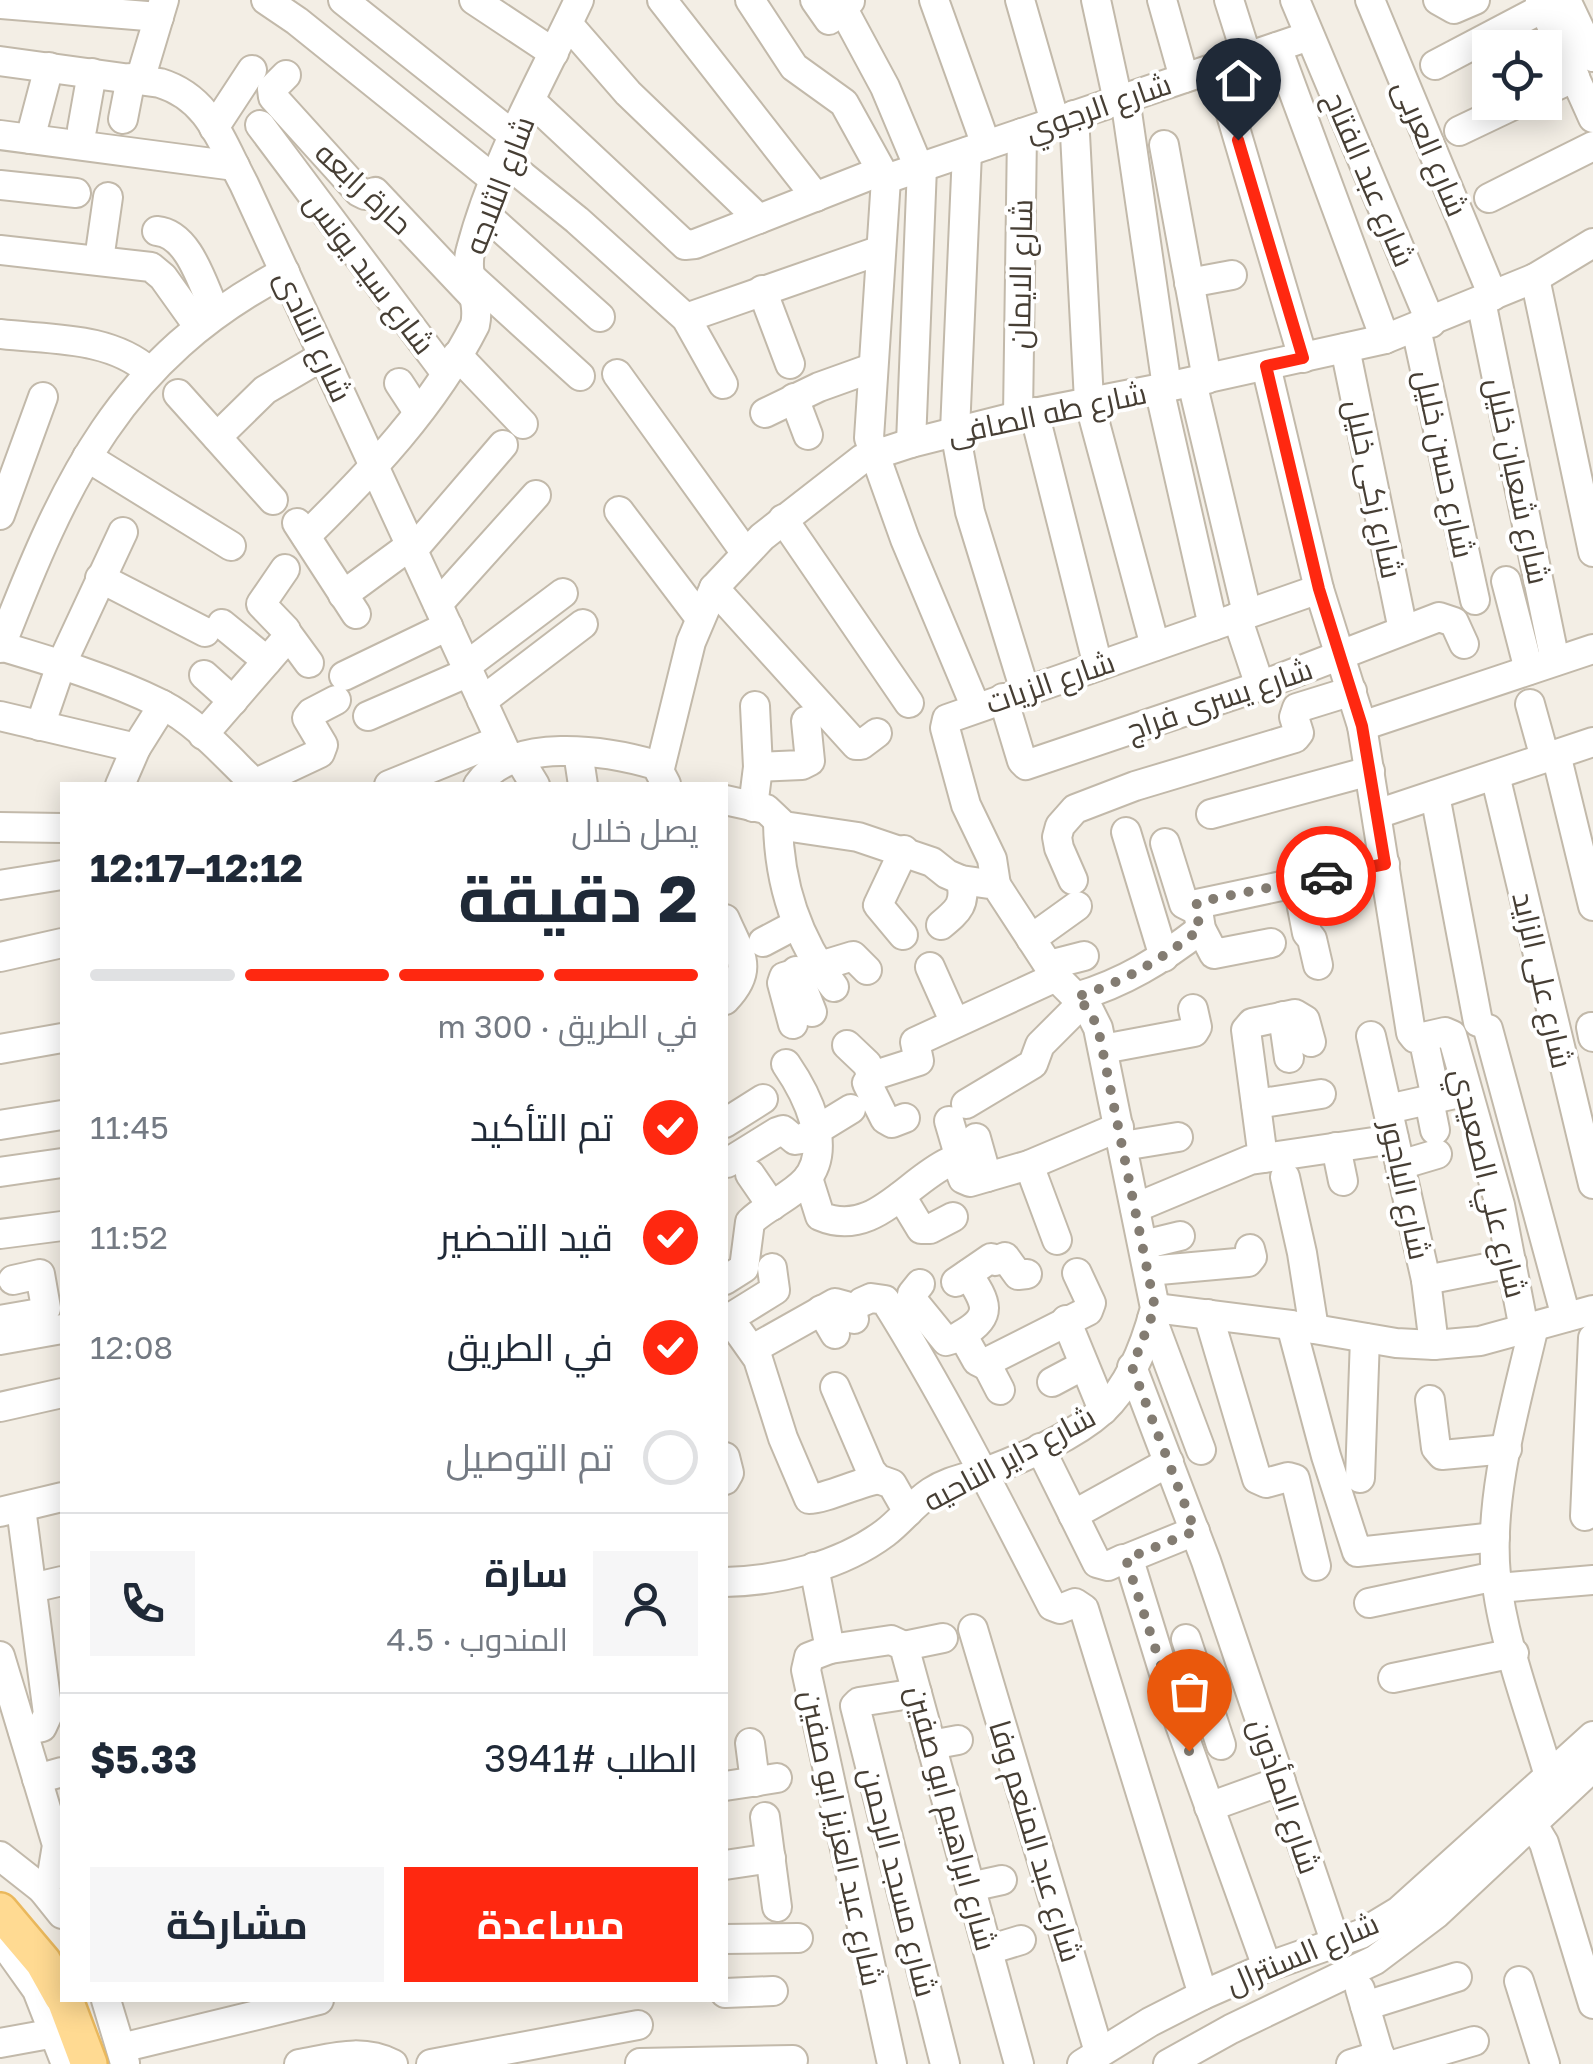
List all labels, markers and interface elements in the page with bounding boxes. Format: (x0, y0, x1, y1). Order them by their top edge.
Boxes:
map controls (1472, 30, 1562, 120)
button: locate (1472, 30, 1562, 120)
pin (1196, 38, 1281, 141)
icon: home (1211, 53, 1266, 108)
street label: شارع الرجوي (1020, 65, 1178, 154)
street label: شارع العربى (1383, 74, 1476, 223)
street label: شارع عبد الفتاح (1314, 86, 1423, 273)
street label: شارع الثلاجه (456, 111, 545, 260)
street label: حارة رابعه (308, 134, 420, 242)
street label: شارع سيد يونس (295, 185, 443, 363)
street label: شارع الايمان (1001, 199, 1042, 349)
street label: شارع النادى (265, 265, 360, 409)
street label: شارع حسن خليل (1405, 367, 1483, 562)
street label: شارع طه الصافى (944, 374, 1150, 455)
street label: شارع شعبان خليل (1476, 374, 1557, 588)
street label: شارع زكى خليل (1335, 396, 1411, 582)
street label: شارع الزيات (981, 643, 1120, 724)
street label: شارع يسرى فراج (1121, 650, 1318, 751)
text: يصل خلال (571, 811, 698, 849)
courier (1276, 826, 1376, 926)
text: 12:12–12:17 (90, 845, 303, 890)
icon: car (1299, 849, 1354, 904)
text: 2 دقيقة (458, 858, 698, 936)
street label: شارع على الزايد (1502, 888, 1581, 1072)
text: في الطريق · 300 m (438, 1007, 698, 1045)
street label: شارع علي الصعيدي (1437, 1065, 1535, 1303)
icon: check (643, 1100, 698, 1155)
text: تم التأكيد (470, 1104, 613, 1149)
text: 11:45 (90, 1108, 169, 1146)
street label: شارع الباجور (1370, 1115, 1438, 1264)
icon: check (643, 1210, 698, 1265)
text: قيد التحضير (439, 1214, 613, 1259)
text: 11:52 (90, 1218, 168, 1256)
icon: check (643, 1320, 698, 1375)
text: في الطريق (447, 1324, 613, 1369)
text: 12:08 (90, 1328, 173, 1366)
street label: شارع داير الناحيه (917, 1398, 1103, 1521)
text: تم التوصيل (446, 1434, 613, 1479)
text: سارة (485, 1550, 568, 1595)
button: phone (90, 1551, 195, 1656)
button: person (593, 1551, 698, 1656)
text: المندوب · 4.5 (386, 1620, 568, 1658)
pin (1147, 1649, 1232, 1752)
icon: bag (1162, 1664, 1217, 1719)
street label: شارع ابراهيم ابو صفين (896, 1681, 1005, 1955)
street label: شارع عبد العزيز ابو صفين (790, 1687, 891, 1990)
street label: شارع المأذون (1239, 1714, 1328, 1879)
street label: شارع عبد المنعم وفا (979, 1716, 1090, 1967)
text: الطلب #3941 (484, 1735, 698, 1780)
text: $5.33 (90, 1736, 197, 1781)
street label: شارع مسجد الرحمن (850, 1763, 945, 2001)
button: مشاركة (90, 1867, 384, 1982)
button: مساعدة (404, 1867, 698, 1982)
street label: شارع السنترال (1220, 1905, 1385, 2004)

